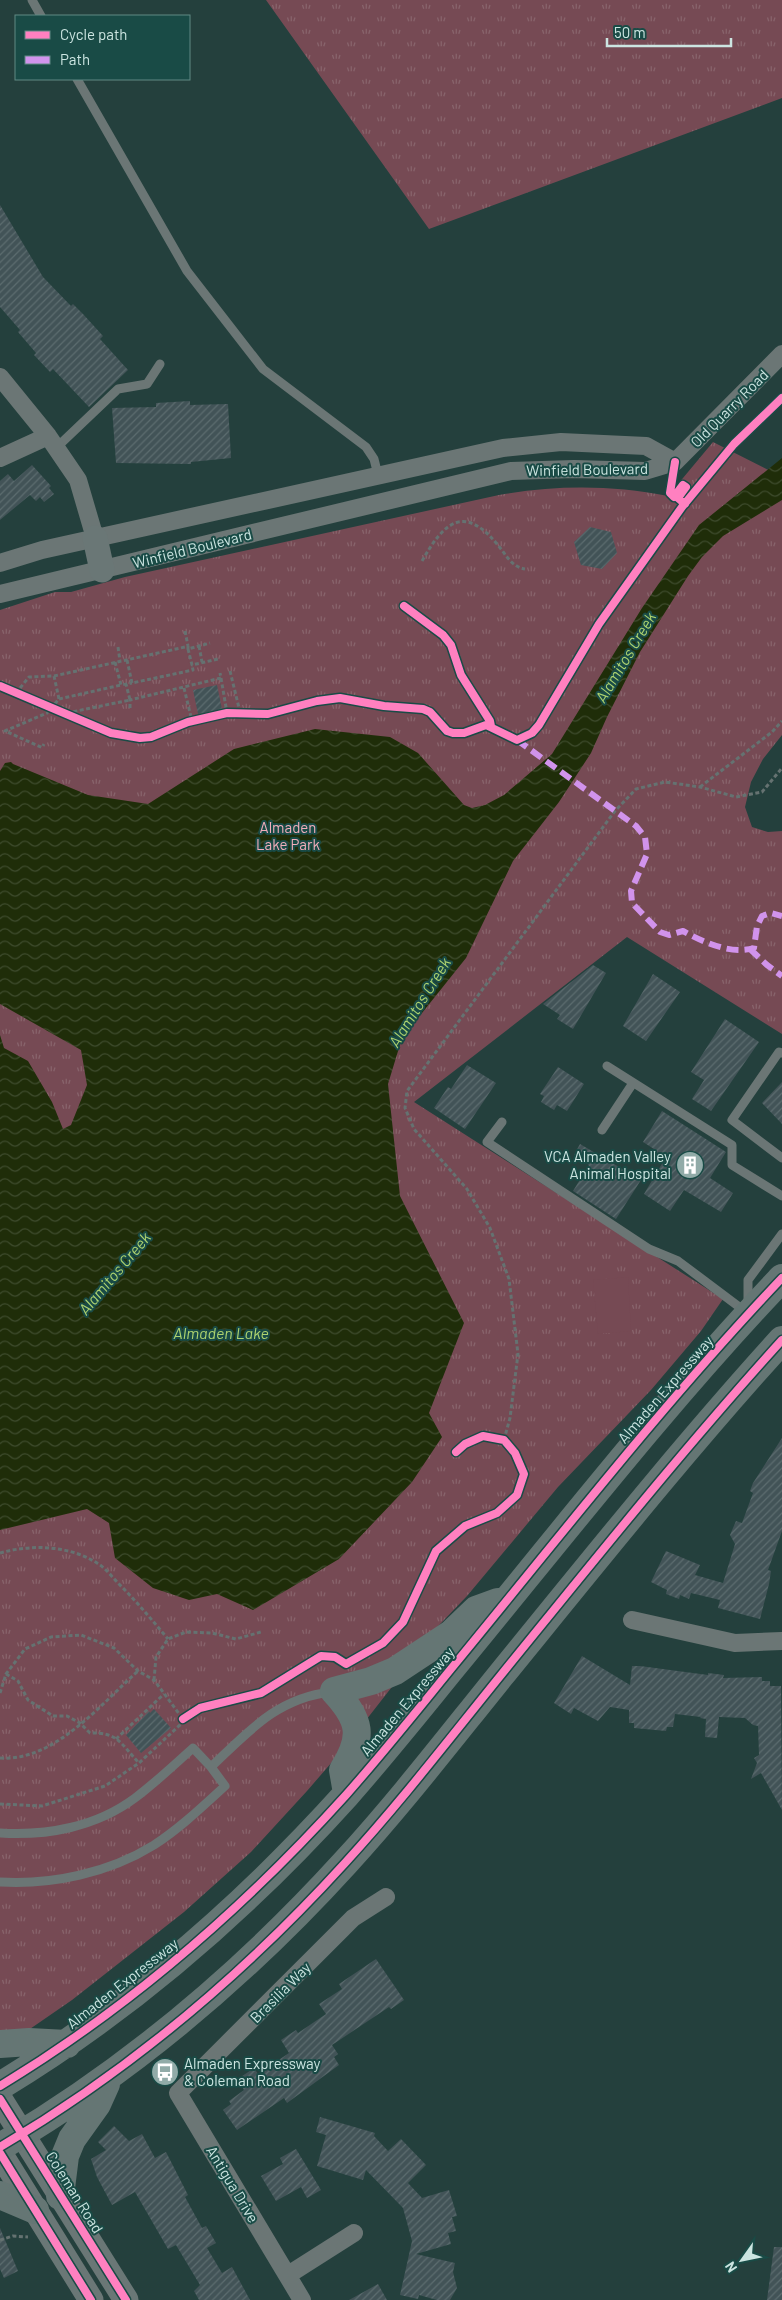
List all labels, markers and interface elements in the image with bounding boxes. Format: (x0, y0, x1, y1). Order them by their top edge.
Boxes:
legend (15, 15, 190, 80)
scale bar (607, 15, 731, 47)
text: 50 m (614, 23, 646, 41)
text: Cycle path (60, 25, 127, 43)
text: Path (60, 50, 90, 68)
street label: Old Quarry Road (686, 365, 772, 451)
street label: Winfield Boulevard (526, 459, 648, 479)
street label: Winfield Boulevard (131, 525, 253, 571)
water label: Alamitos Creek (591, 608, 660, 706)
park label: Almaden Lake Park (256, 818, 320, 853)
water label: Alamitos Creek (384, 954, 454, 1050)
place label: VCA Almaden Valley Animal Hospital (544, 1147, 671, 1182)
building icon: VCA Almaden Valley Animal Hospital (675, 1150, 705, 1180)
water label: Alamitos Creek (74, 1228, 154, 1318)
water label: Almaden Lake (173, 1323, 269, 1342)
street label: Almaden Expressway (613, 1332, 717, 1446)
street label: Almaden Expressway (356, 1643, 458, 1759)
street label: Almaden Expressway (63, 1934, 181, 2032)
street label: Brasilia Way (246, 1958, 314, 2026)
place label: Almaden Expressway & Coleman Road (184, 2054, 321, 2089)
bus stop icon: Almaden Expressway & Coleman Road (150, 2057, 180, 2087)
street label: Antigua Drive (203, 2142, 263, 2226)
street label: Coleman Road (43, 2148, 107, 2236)
north arrow (717, 2235, 767, 2285)
text: N (721, 2259, 740, 2276)

